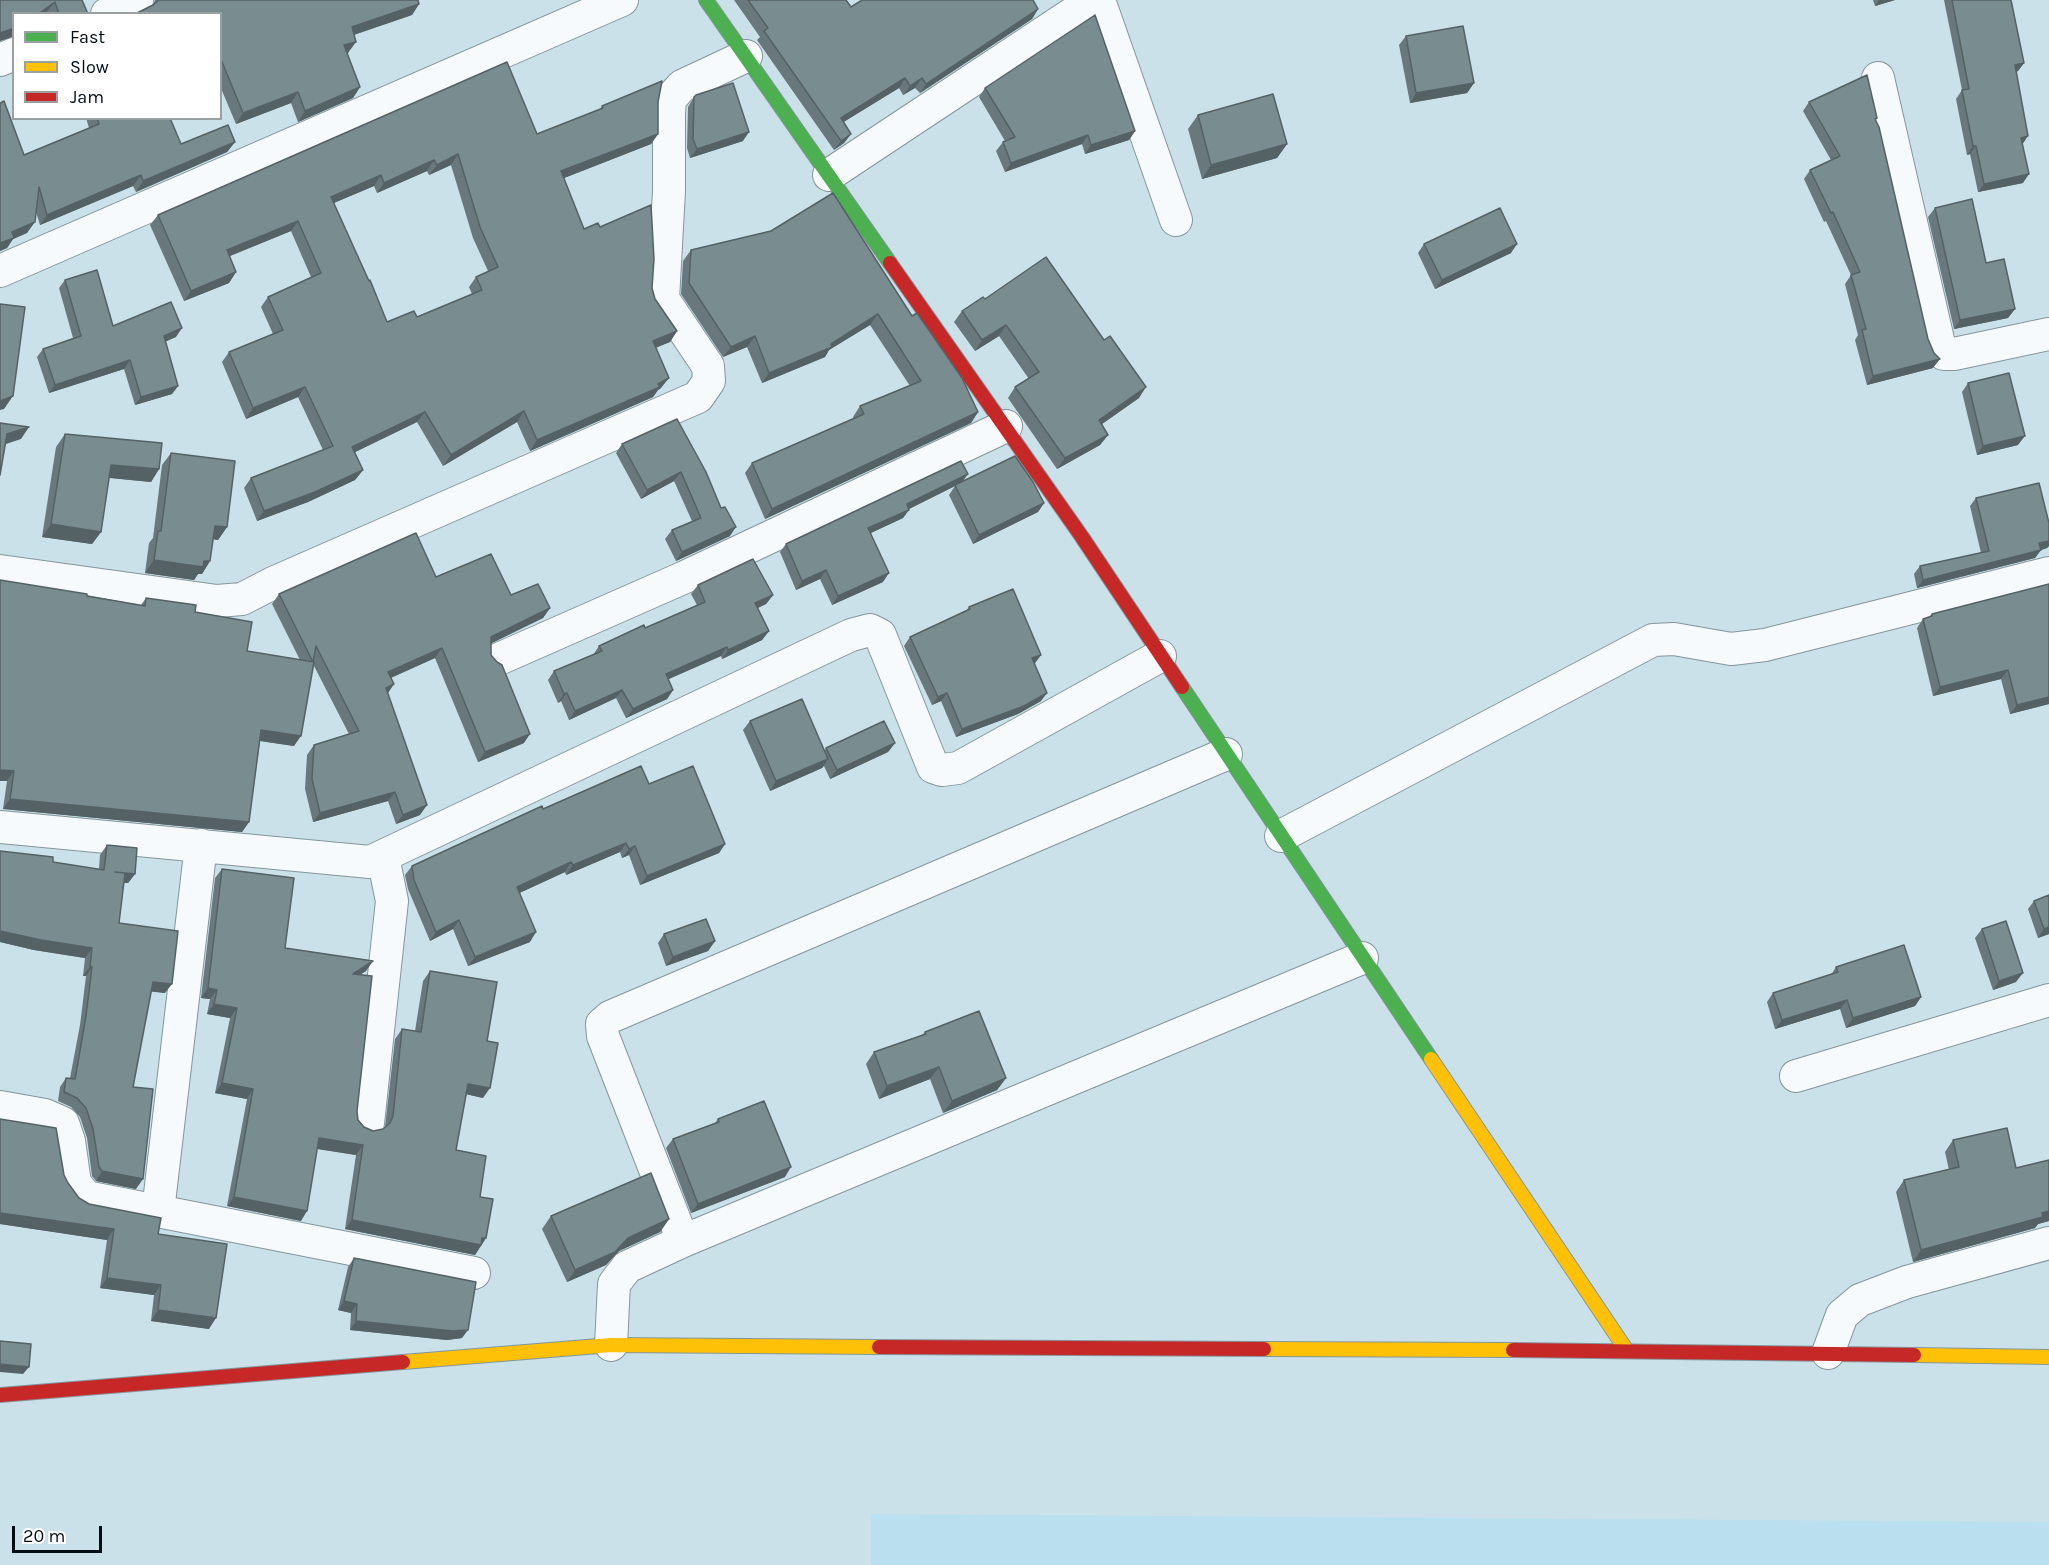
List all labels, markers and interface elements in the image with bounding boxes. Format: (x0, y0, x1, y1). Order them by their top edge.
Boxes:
legend (12, 12, 222, 120)
text: Fast (70, 26, 105, 48)
text: Slow (70, 56, 109, 78)
text: Jam (70, 86, 104, 108)
scale bar (15, 1514, 105, 1552)
text: 20 m (23, 1525, 65, 1547)

